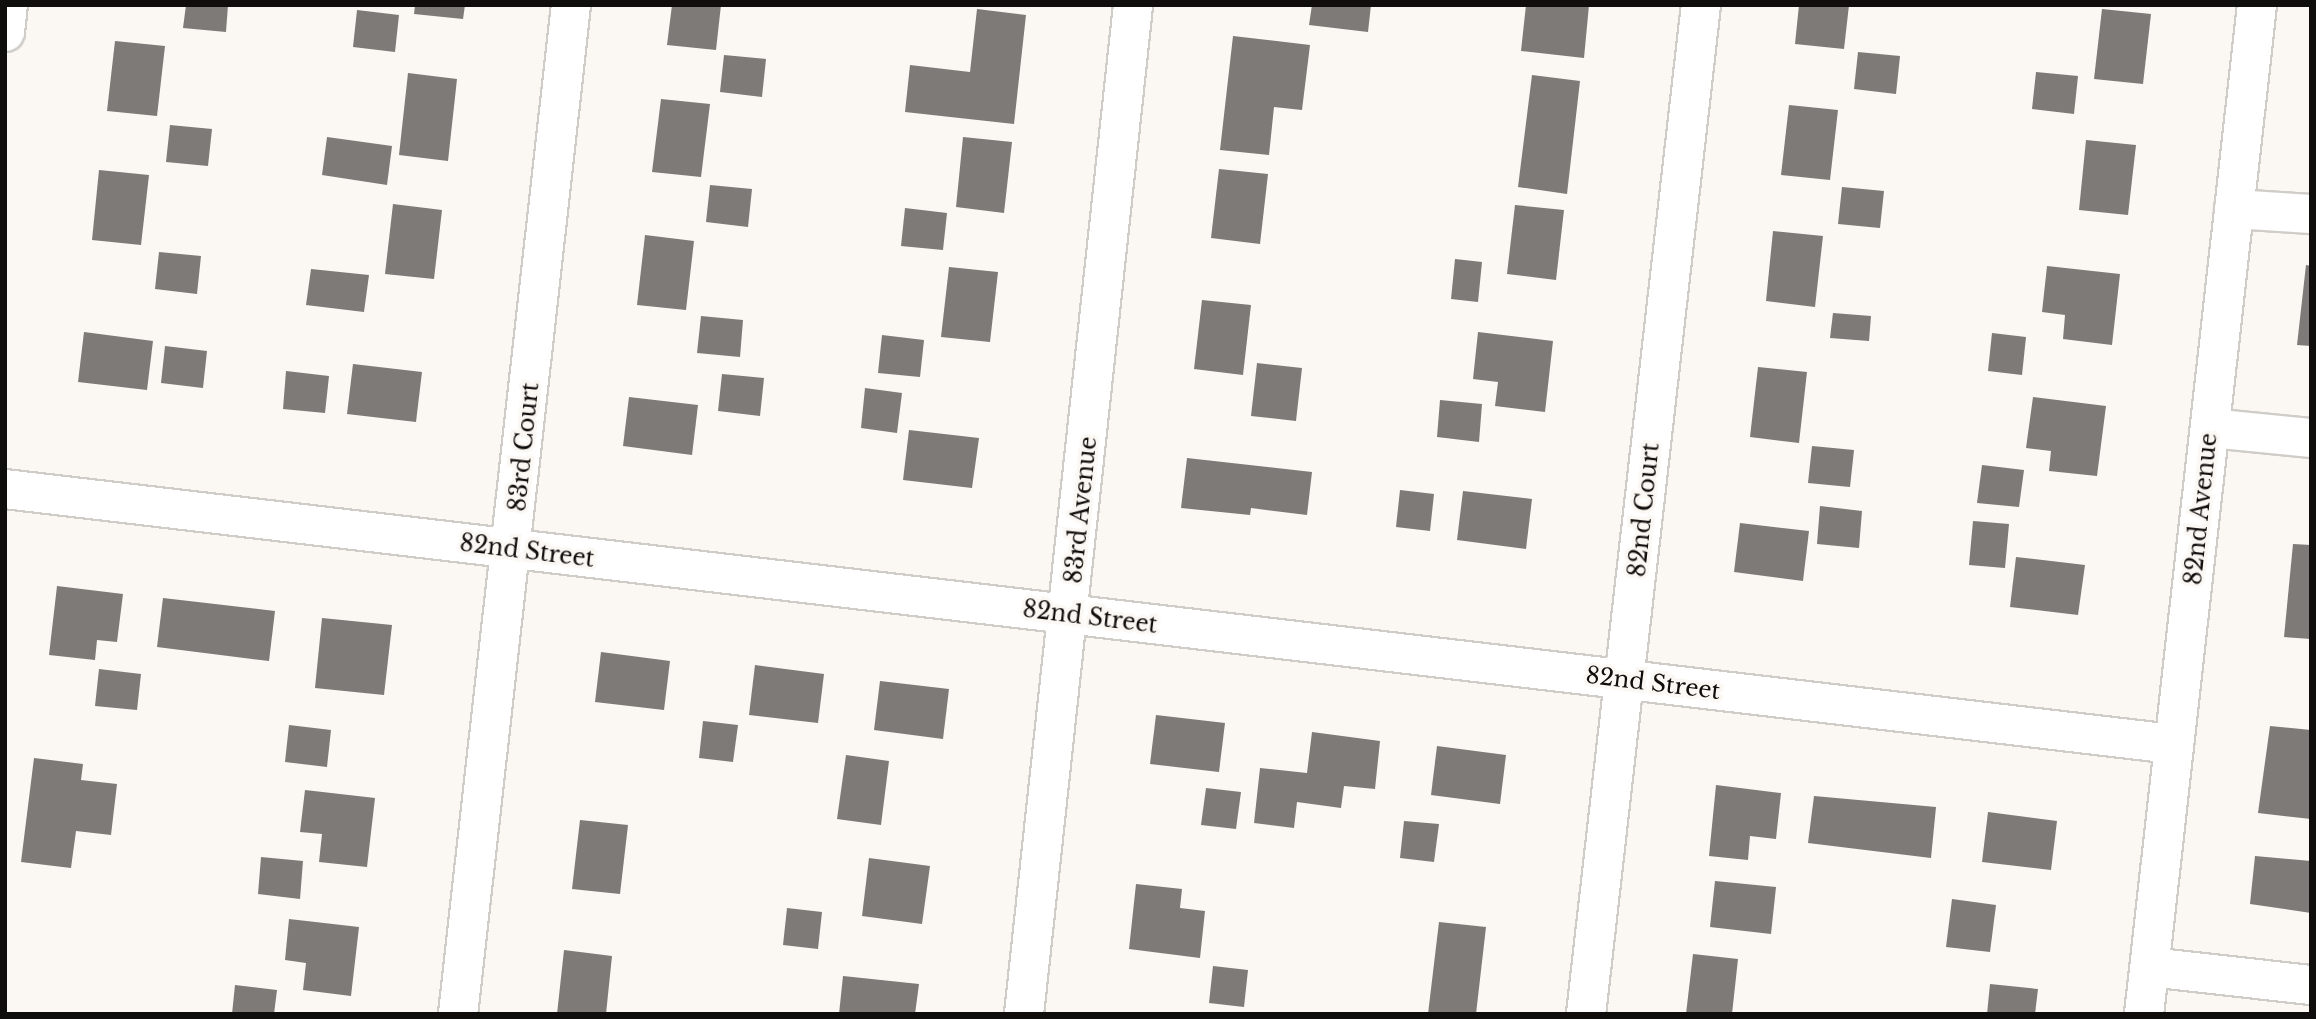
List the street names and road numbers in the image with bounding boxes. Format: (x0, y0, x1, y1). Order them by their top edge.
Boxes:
street label: 83rd Court (504, 381, 544, 513)
street label: 82nd Avenue (2179, 431, 2223, 587)
street label: 83rd Avenue (1060, 435, 1102, 585)
street label: 82nd Court (1623, 442, 1665, 578)
street label: 82nd Street (458, 529, 596, 573)
street label: 82nd Street (1021, 595, 1159, 639)
street label: 82nd Street (1584, 661, 1722, 705)

